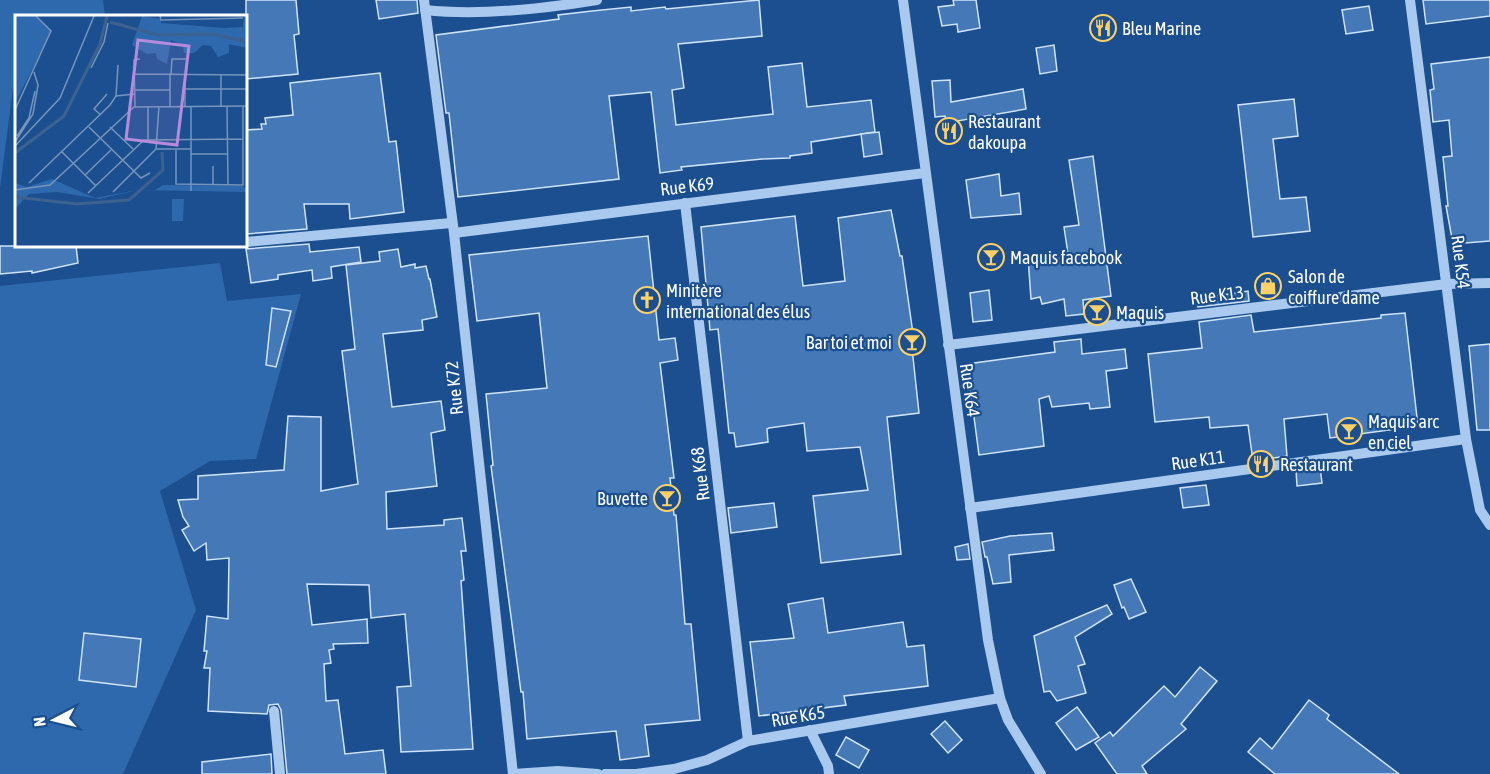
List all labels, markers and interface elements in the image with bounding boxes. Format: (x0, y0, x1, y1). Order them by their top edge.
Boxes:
restaurant icon: Bleu Marine (1088, 13, 1118, 43)
inset map (15, 15, 248, 248)
place label: Bleu Marine (1122, 18, 1201, 39)
place label: Restaurant dakoupa (968, 111, 1041, 153)
restaurant icon: Restaurant dakoupa (934, 116, 964, 146)
street label: Rue K69 (659, 172, 715, 200)
street label: Rue K54 (1447, 234, 1475, 290)
bar icon: Maquis facebook (976, 242, 1006, 272)
place label: Maquis facebook (1010, 247, 1122, 268)
place label: Salon de coiffure dame (1288, 266, 1380, 308)
shop icon: Salon de coiffure dame (1253, 271, 1283, 301)
place label: Minitère international des élus (666, 280, 810, 322)
street label: Rue K13 (1189, 281, 1245, 309)
church icon: Minitère international des élus (632, 285, 662, 315)
bar icon: Maquis (1082, 297, 1112, 327)
place label: Maquis (1116, 302, 1164, 323)
bar icon: Bar toi et moi (897, 327, 927, 357)
place label: Bar toi et moi (806, 332, 892, 353)
street label: Rue K72 (441, 360, 467, 416)
street label: Rue K64 (956, 362, 984, 418)
place label: Maquis arc en ciel (1368, 411, 1439, 453)
bar icon: Maquis arc en ciel (1334, 416, 1364, 446)
street label: Rue K68 (686, 446, 714, 502)
street label: Rue K11 (1170, 446, 1226, 474)
restaurant icon: Restaurant (1246, 449, 1276, 479)
place label: Restaurant (1280, 454, 1353, 475)
bar icon: Buvette (652, 483, 682, 513)
place label: Buvette (597, 488, 648, 509)
north arrow (24, 690, 84, 750)
street label: Rue K65 (770, 701, 826, 731)
text: N (30, 716, 49, 728)

